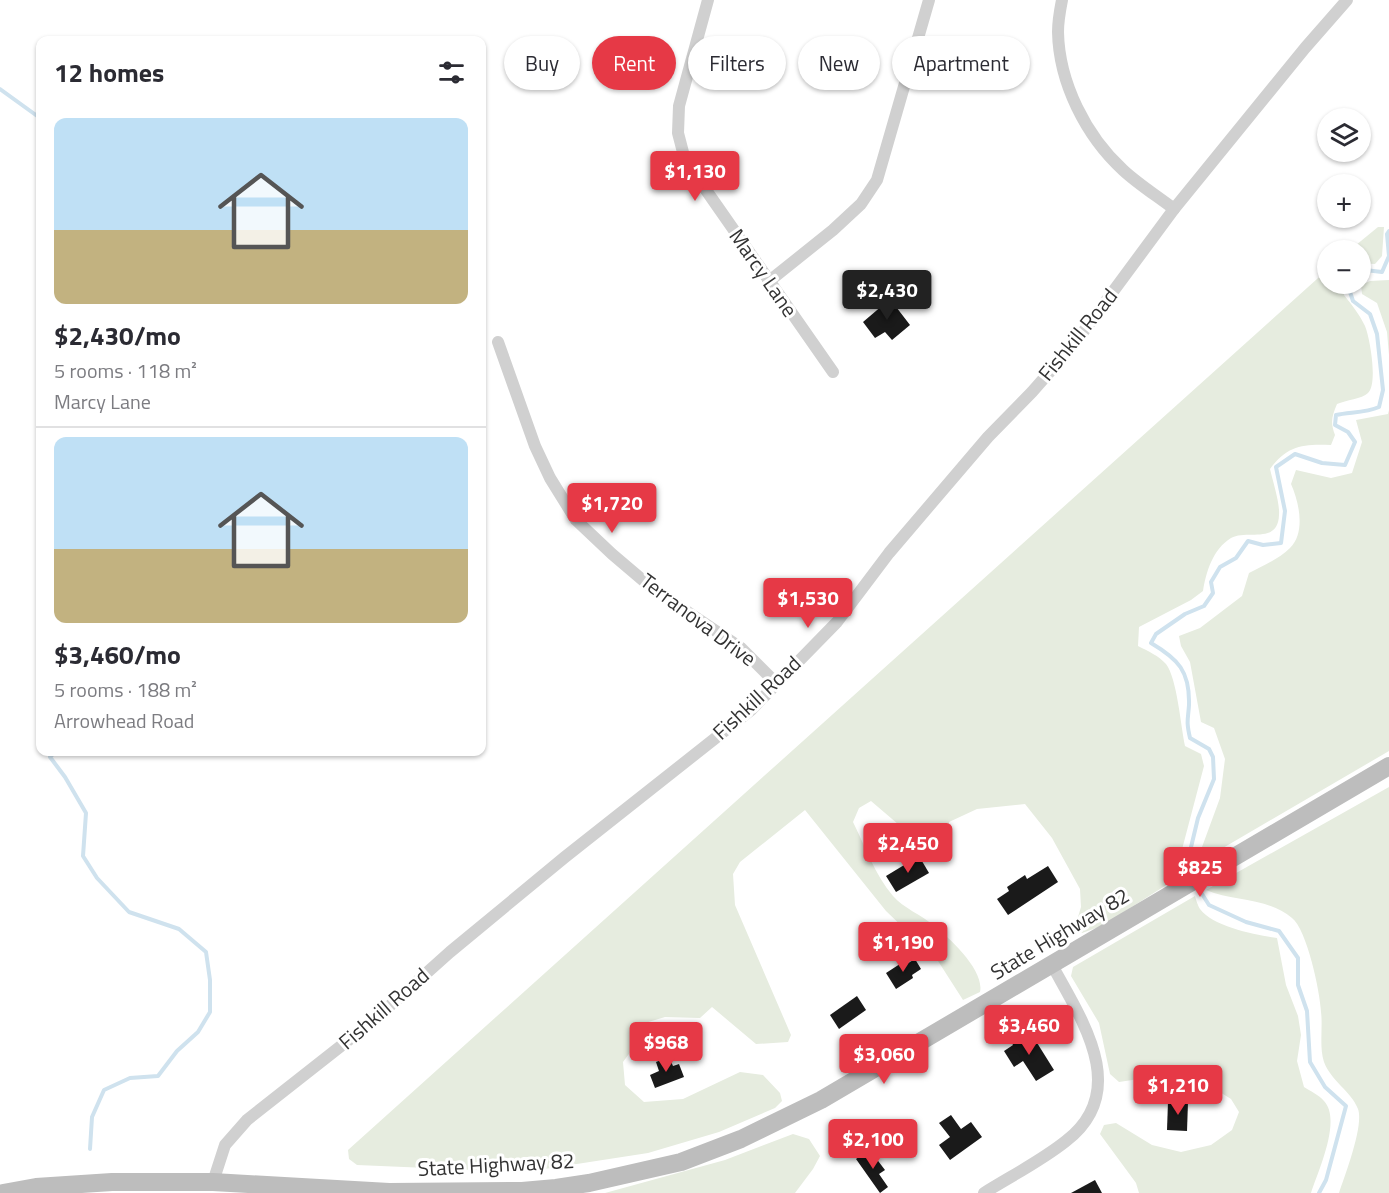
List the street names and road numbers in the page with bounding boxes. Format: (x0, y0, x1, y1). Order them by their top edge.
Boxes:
street label: Marcy Lane (722, 222, 806, 323)
street label: Fishkill Road (1030, 281, 1125, 388)
street label: Terranova Drive (634, 565, 763, 674)
street label: Fishkill Road (705, 648, 808, 747)
street label: State Highway 82 (984, 879, 1135, 987)
street label: Fishkill Road (331, 960, 436, 1057)
street label: State Highway 82 (417, 1144, 575, 1184)

